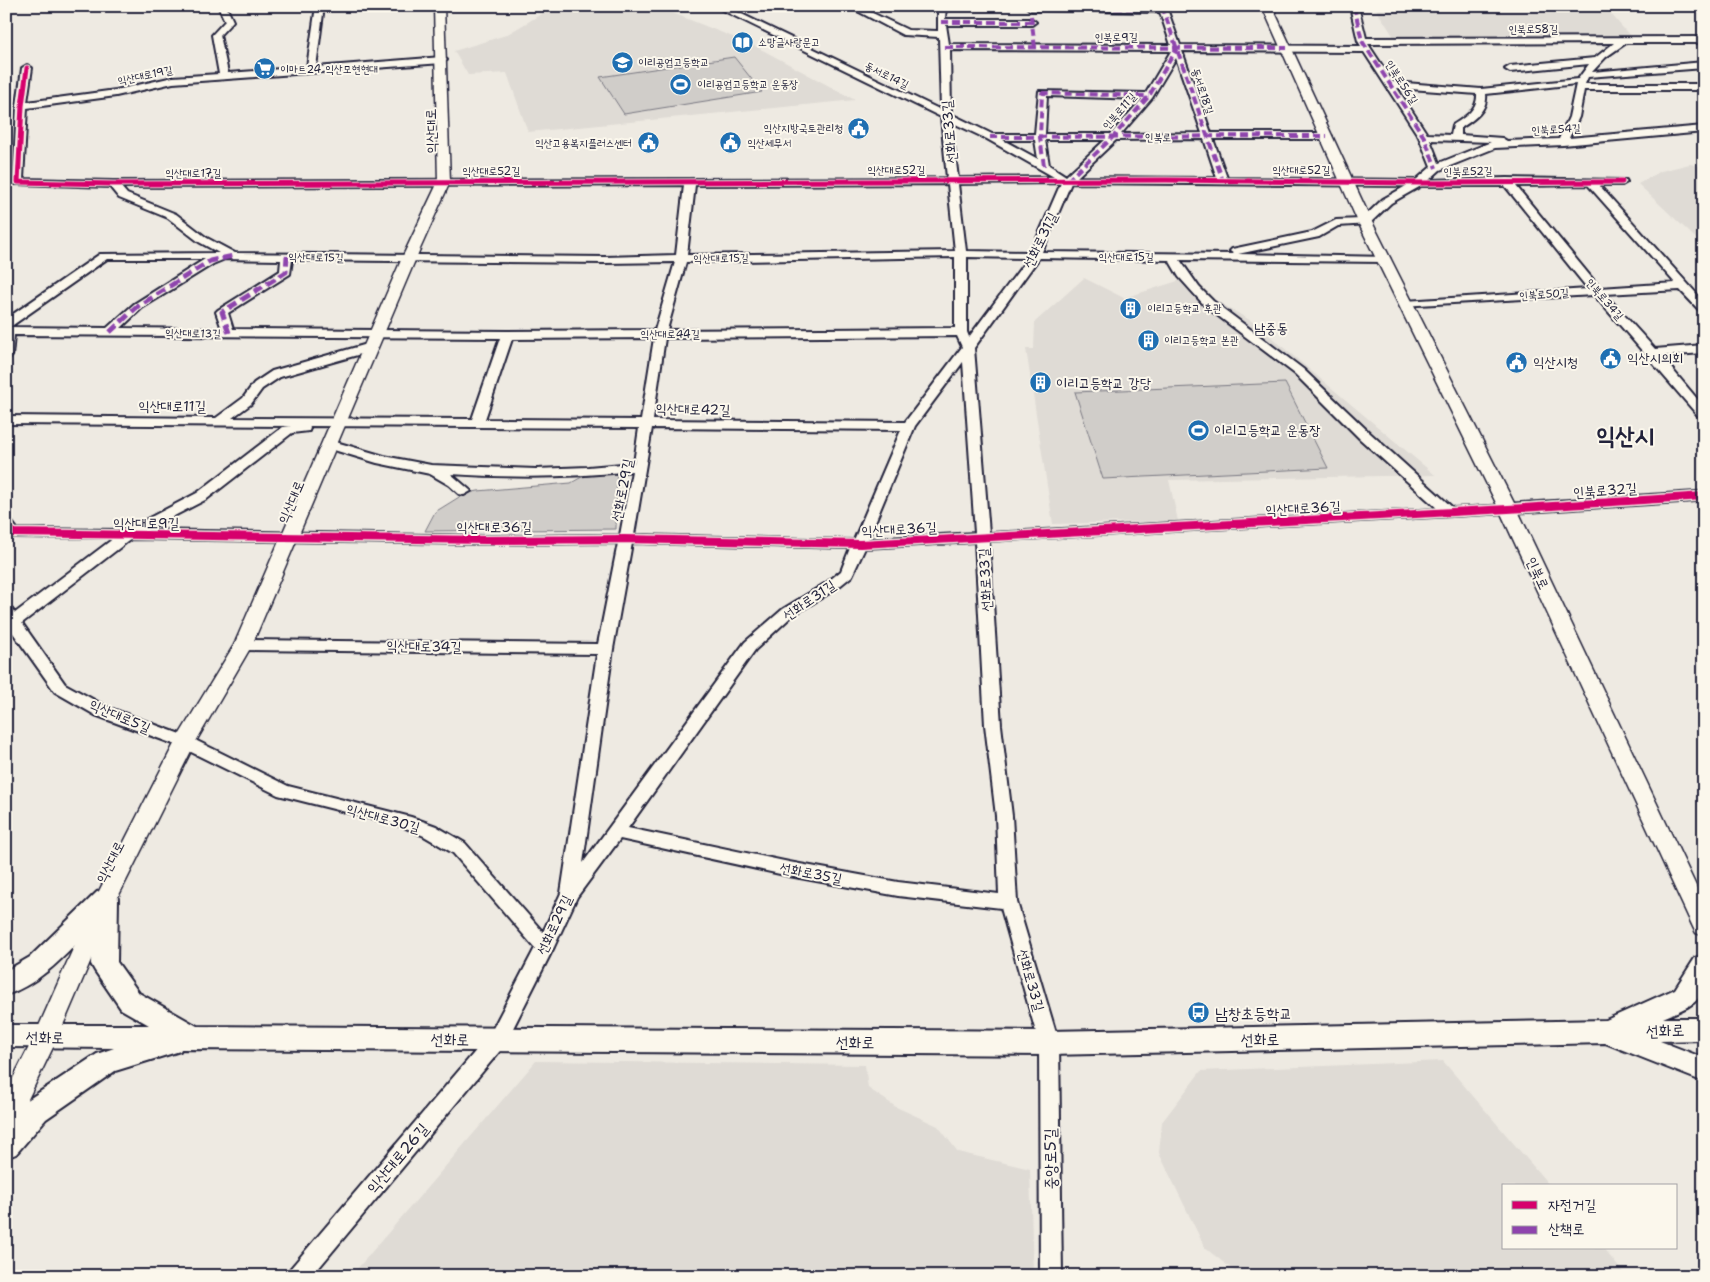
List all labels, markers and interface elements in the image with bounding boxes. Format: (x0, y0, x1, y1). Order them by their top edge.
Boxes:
street label: 인북로58길 (1508, 22, 1558, 37)
library icon: 소망글사랑문고 (730, 30, 754, 54)
street label: 인북로9길 (1094, 30, 1138, 45)
place label: 소망글사랑문고 (758, 35, 820, 50)
school or university icon: 이리공업고등학교 (610, 50, 634, 74)
place label: 이리공업고등학교 (638, 55, 709, 70)
supermarket icon: 이마트24 익산모현현대 (252, 57, 276, 81)
street label: 인북로56길 (1382, 57, 1421, 107)
street label: 동서로14길 (862, 58, 911, 93)
street label: 익산대로19길 (116, 62, 174, 89)
place label: 이마트24 익산모현현대 (280, 62, 378, 77)
street label: 동서로18길 (1188, 66, 1217, 116)
sports icon: 이리공업고등학교 운동장 (669, 72, 693, 96)
place label: 이리공업고등학교 운동장 (697, 77, 798, 92)
street label: 인북로11길 (1099, 90, 1140, 133)
street label: 선화로33길 (937, 99, 961, 165)
street label: 익산대로 (422, 108, 440, 154)
public building icon: 익산지방국토관리청 (847, 116, 871, 140)
place label: 익산지방국토관리청 (763, 121, 843, 136)
street label: 인북로54길 (1531, 121, 1581, 138)
street label: 인북로 (1145, 130, 1172, 145)
public building icon: 익산고용복지플러스센터 (636, 131, 660, 155)
public building icon: 익산세무서 (719, 131, 743, 155)
place label: 익산고용복지플러스센터 (535, 136, 632, 151)
place label: 익산세무서 (747, 136, 791, 151)
street label: 익산대로52길 (867, 163, 925, 178)
street label: 익산대로52길 (1272, 163, 1330, 178)
street label: 익산대로52길 (462, 164, 520, 179)
street label: 인북로52길 (1443, 164, 1493, 179)
street label: 익산대로17길 (165, 166, 221, 181)
street label: 선화로31길 (1019, 208, 1062, 271)
street label: 익산대로15길 (288, 250, 344, 265)
street label: 익산대로15길 (1098, 250, 1154, 265)
street label: 익산대로15길 (693, 251, 749, 266)
street label: 인북로34길 (1582, 275, 1627, 323)
street label: 인북로50길 (1519, 285, 1570, 304)
building icon: 이리고등학교 후관 (1119, 296, 1143, 320)
place label: 이리고등학교 후관 (1147, 301, 1222, 316)
district label: 남중동 (1254, 319, 1288, 337)
street label: 익산대로13길 (165, 326, 221, 341)
street label: 익산대로44길 (640, 327, 700, 342)
building icon: 이리고등학교 본관 (1136, 328, 1160, 352)
place label: 이리고등학교 본관 (1164, 333, 1239, 348)
public building icon: 익산시의회 (1599, 346, 1623, 370)
place label: 익산시의회 (1627, 349, 1683, 367)
public building icon: 익산시청 (1505, 350, 1529, 374)
place label: 익산시청 (1533, 353, 1578, 371)
building icon: 이리고등학교 강당 (1028, 371, 1052, 395)
place label: 이리고등학교 강당 (1056, 374, 1152, 392)
street label: 익산대로11길 (138, 397, 207, 415)
street label: 익산대로42길 (655, 399, 731, 419)
sports icon: 이리고등학교 운동장 (1186, 418, 1210, 442)
district label: 익산시 (1596, 420, 1654, 452)
place label: 이리고등학교 운동장 (1214, 421, 1321, 439)
street label: 선화로29길 (607, 456, 637, 523)
street label: 익산대로 (274, 478, 308, 526)
street label: 인북로32길 (1573, 479, 1638, 501)
street label: 익산대로36길 (1265, 497, 1342, 519)
street label: 익산대로9길 (113, 514, 180, 532)
street label: 익산대로36길 (456, 518, 533, 536)
street label: 익산대로36길 (861, 518, 938, 540)
street label: 선화로33길 (974, 547, 996, 612)
street label: 인북로 (1523, 554, 1553, 592)
street label: 선화로31길 (779, 575, 839, 624)
street label: 익산대로34길 (386, 636, 463, 656)
street label: 익산대로5길 (87, 695, 154, 737)
street label: 익산대로30길 (344, 800, 423, 837)
street label: 익산대로 (92, 838, 128, 886)
street label: 선화로35길 (778, 858, 844, 888)
street label: 선화로29길 (532, 892, 576, 958)
street label: 선화로33길 (1014, 947, 1049, 1014)
bus stop icon: 남창초등학교 (1187, 1001, 1211, 1025)
place label: 남창초등학교 (1215, 1003, 1292, 1024)
street label: 선화로 (1645, 1019, 1685, 1042)
street label: 선화로 (25, 1027, 64, 1048)
street label: 선화로 (430, 1029, 469, 1050)
street label: 선화로 (1241, 1029, 1280, 1050)
street label: 선화로 (836, 1032, 874, 1053)
street label: 익산대로26길 (362, 1119, 433, 1198)
street label: 중앙로5길 (1039, 1128, 1062, 1190)
legend (1502, 1184, 1678, 1250)
text: 자전거길 (1548, 1195, 1596, 1215)
text: 산책로 (1548, 1219, 1584, 1239)

